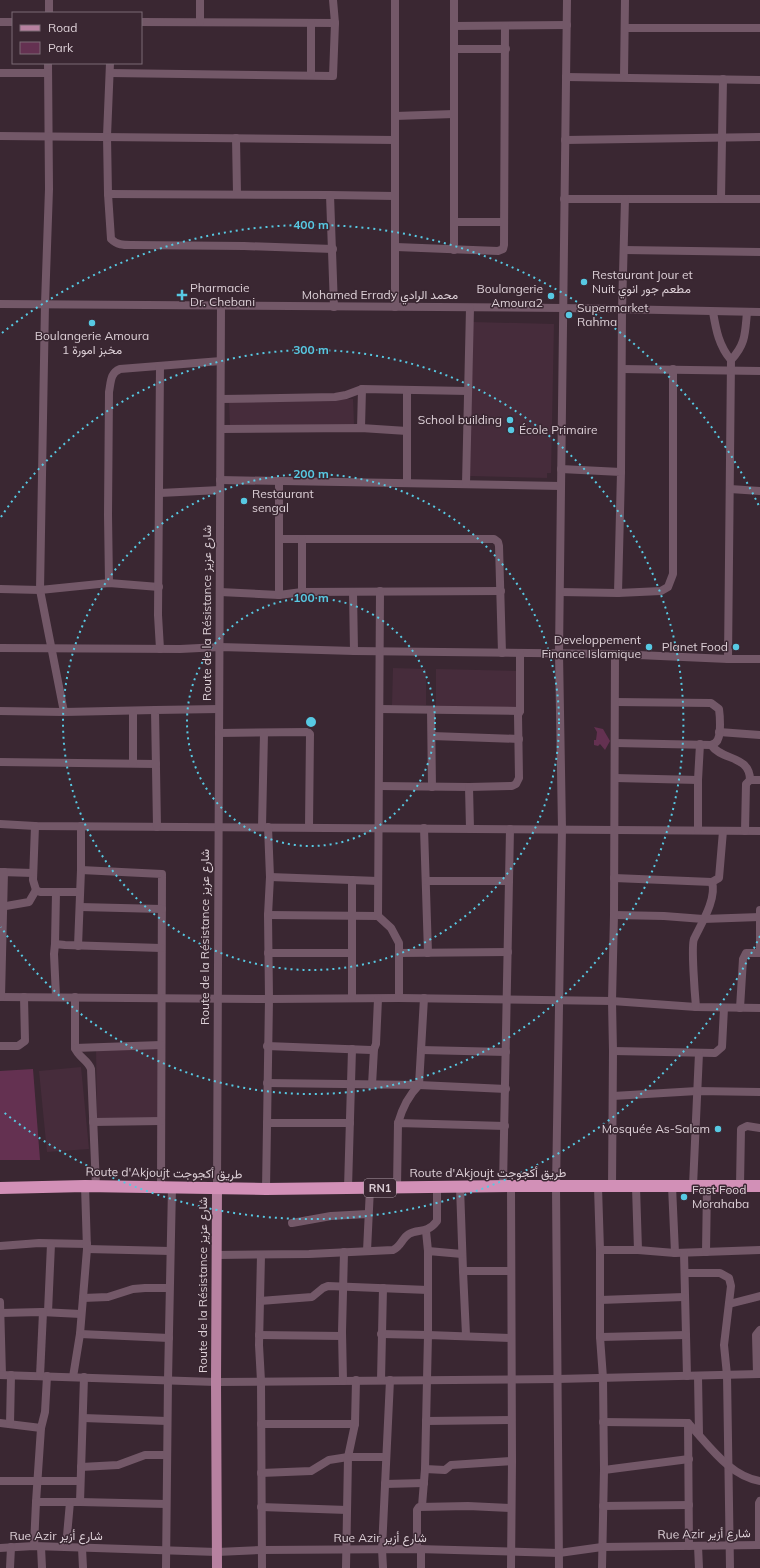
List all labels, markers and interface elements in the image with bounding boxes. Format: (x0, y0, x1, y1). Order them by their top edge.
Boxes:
legend (12, 12, 142, 64)
text: Road (48, 20, 77, 35)
text: Park (48, 40, 74, 55)
text: 400 m (293, 217, 329, 232)
place label: Restaurant Jour et Nuit مطعم جور انوي (592, 267, 693, 299)
marker: Restaurant Jour et Nuit مطعم جور انوي (579, 277, 589, 287)
place label: Pharmacie Dr. Chebani (190, 280, 255, 309)
place label: Boulangerie Amoura2 (476, 281, 543, 310)
street label: Mohamed Errady محمد الرادي (302, 287, 458, 305)
marker: Pharmacie Dr. Chebani (177, 290, 187, 300)
marker: Boulangerie Amoura2 (546, 291, 556, 301)
place label: Supermarket Rahma (577, 300, 648, 329)
marker: Supermarket Rahma (564, 310, 574, 320)
marker: Boulangerie Amoura 1 مخبز امورة (87, 318, 97, 328)
place label: Boulangerie Amoura 1 مخبز امورة (35, 328, 149, 358)
text: 300 m (293, 342, 329, 357)
place label: School building (418, 412, 502, 427)
marker: School building (505, 415, 515, 425)
place label: École Primaire (519, 422, 598, 437)
marker: École Primaire (506, 425, 516, 435)
text: 200 m (293, 466, 329, 481)
place label: Restaurant sengal (252, 486, 314, 515)
marker: Restaurant sengal (239, 496, 249, 506)
street label: Route de la Résistance شارع عزيز (199, 525, 216, 701)
text: 100 m (293, 590, 329, 605)
place label: Developpement Finance Islamique (541, 632, 641, 661)
place label: Planet Food (662, 639, 728, 654)
marker: Developpement Finance Islamique (644, 642, 654, 652)
marker: Planet Food (731, 642, 741, 652)
centre of rings (304, 715, 318, 729)
street label: Route de la Résistance شارع عزيز (197, 849, 214, 1025)
place label: Mosquée As-Salam (602, 1121, 710, 1136)
marker: Mosquée As-Salam (713, 1124, 723, 1134)
street label: Route d'Akjoujt طريق أكجوجت (85, 1164, 243, 1182)
street label: Route d'Akjoujt طريق أكجوجت (410, 1165, 567, 1181)
road number: RN1 (364, 1179, 396, 1197)
place label: Fast Food Morahaba (692, 1182, 749, 1211)
marker: Fast Food Morahaba (679, 1192, 689, 1202)
street label: Route de la Résistance شارع عزيز (195, 1197, 212, 1373)
street label: Rue Azir شارع أزير (657, 1525, 751, 1544)
street label: Rue Azir شارع أزير (9, 1528, 103, 1545)
street label: Rue Azir شارع أزير (333, 1530, 427, 1547)

